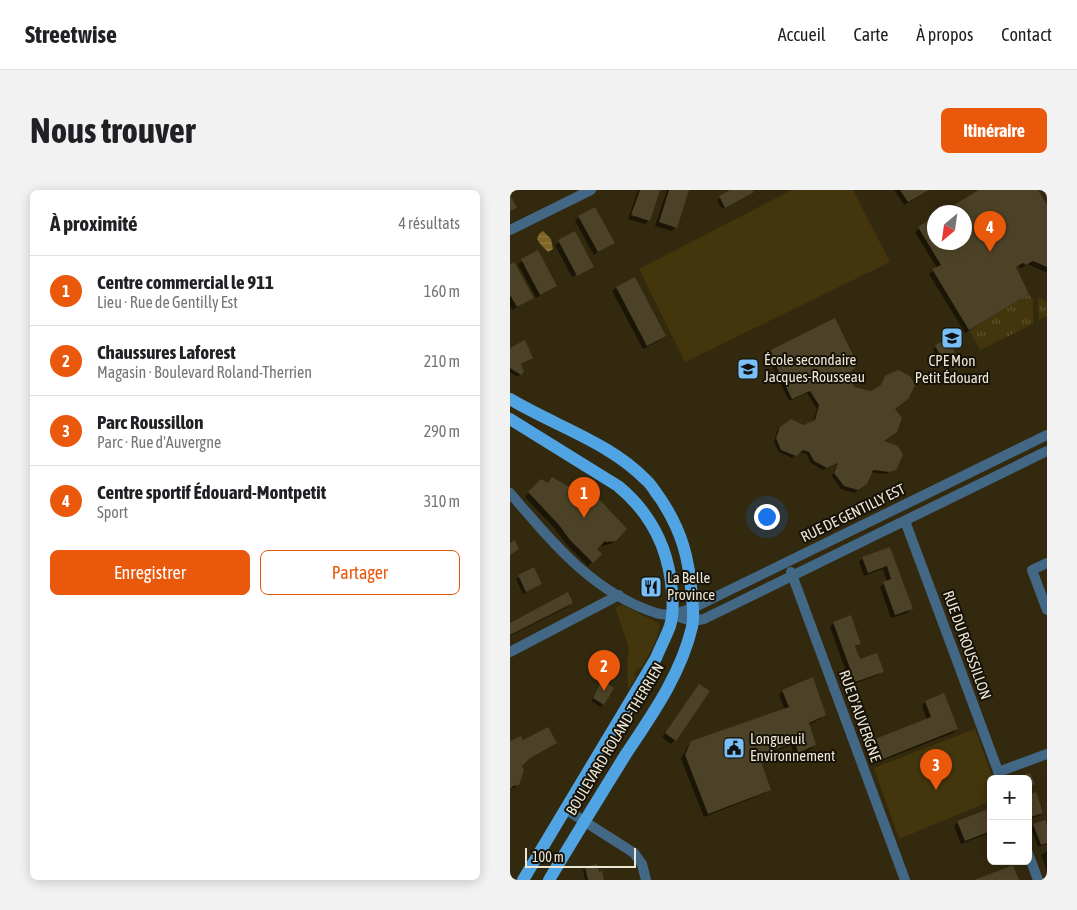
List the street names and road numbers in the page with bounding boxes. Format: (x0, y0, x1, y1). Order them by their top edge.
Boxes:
street label: RUE DE GENTILLY EST (798, 480, 908, 545)
street label: RUE DU ROUSSILLON (940, 588, 995, 701)
street label: BOULEVARD ROLAND-THERRIEN (562, 660, 667, 818)
street label: RUE D'AUVERGNE (836, 668, 885, 764)

